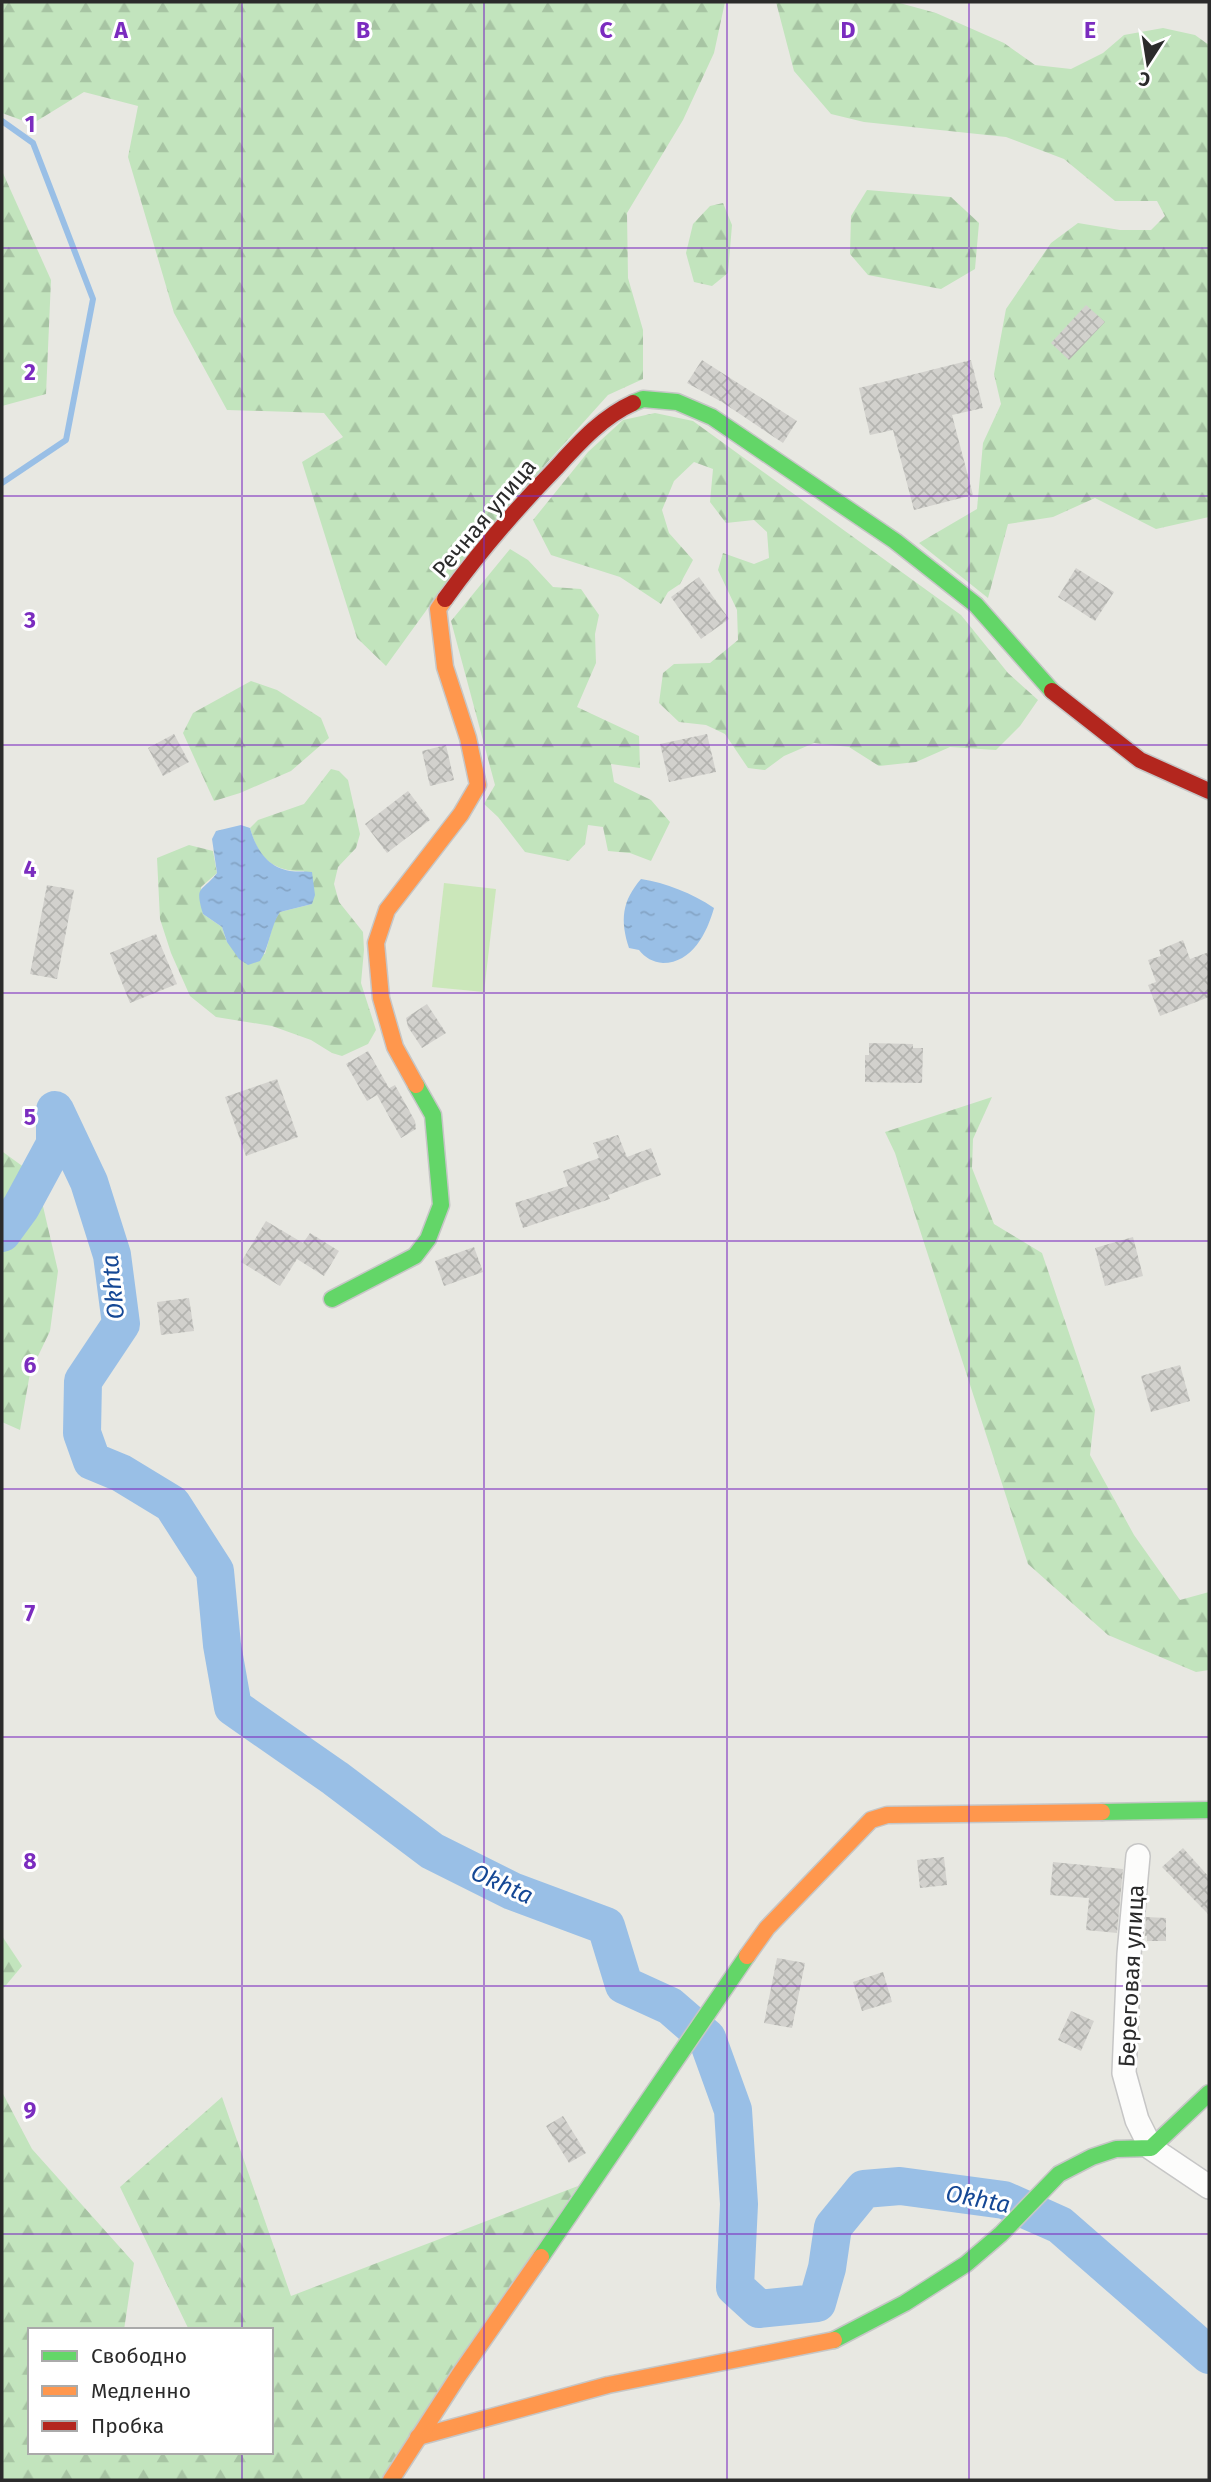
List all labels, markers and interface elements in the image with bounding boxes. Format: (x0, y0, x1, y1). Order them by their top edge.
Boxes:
text: A (113, 16, 128, 44)
text: B (356, 16, 370, 44)
text: C (599, 16, 613, 44)
text: D (841, 16, 856, 44)
text: E (1084, 16, 1096, 44)
north arrow (1113, 28, 1183, 98)
text: С (1137, 67, 1152, 92)
text: 1 (25, 110, 35, 138)
text: 2 (24, 358, 36, 386)
street label: Речная улица (426, 453, 542, 583)
text: 3 (23, 606, 36, 634)
text: 4 (24, 855, 37, 883)
text: 5 (24, 1103, 36, 1131)
water label: Okhta (96, 1253, 130, 1321)
text: 6 (24, 1351, 37, 1379)
text: 7 (25, 1599, 36, 1627)
text: 8 (23, 1847, 37, 1875)
water label: Okhta (467, 1858, 537, 1910)
street label: Береговая улица (1112, 1884, 1150, 2068)
text: 9 (24, 2096, 37, 2124)
water label: Okhta (943, 2179, 1013, 2219)
legend (28, 2328, 273, 2454)
text: Свободно (91, 2343, 187, 2369)
text: Медленно (91, 2378, 191, 2404)
text: Пробка (91, 2413, 164, 2439)

